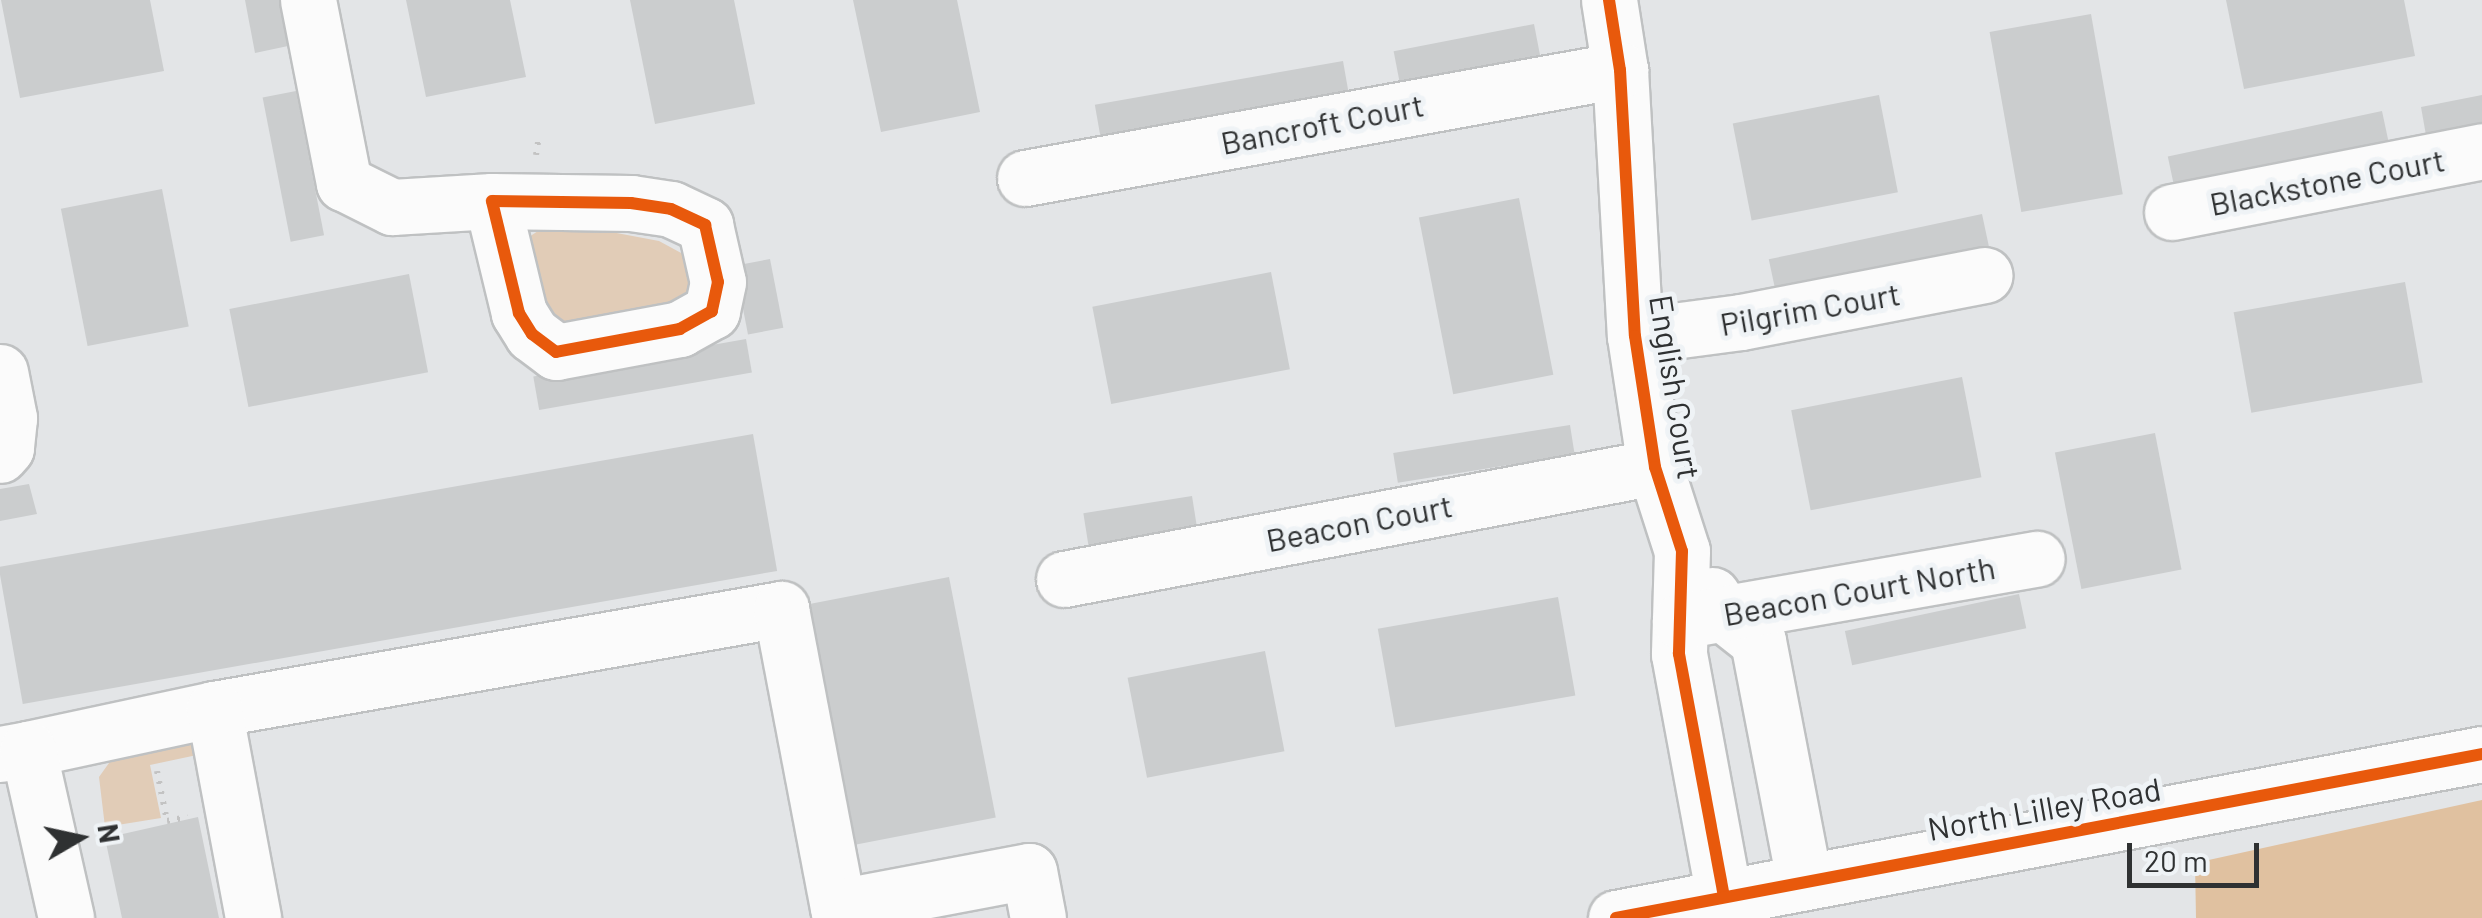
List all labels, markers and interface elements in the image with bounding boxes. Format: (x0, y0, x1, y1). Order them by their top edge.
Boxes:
street label: Bancroft Court (1217, 85, 1427, 161)
street label: Blackstone Court (2206, 139, 2448, 223)
street label: Pilgrim Court (1717, 273, 1903, 343)
street label: English Court (1642, 292, 1710, 482)
street label: Beacon Court (1263, 485, 1455, 559)
street label: Beacon Court North (1720, 547, 1998, 633)
street label: North Lilley Road (1924, 769, 2164, 847)
north arrow (30, 788, 130, 888)
text: N (91, 821, 128, 845)
scale bar (2132, 823, 2264, 885)
text: 20 m (2144, 842, 2208, 878)

